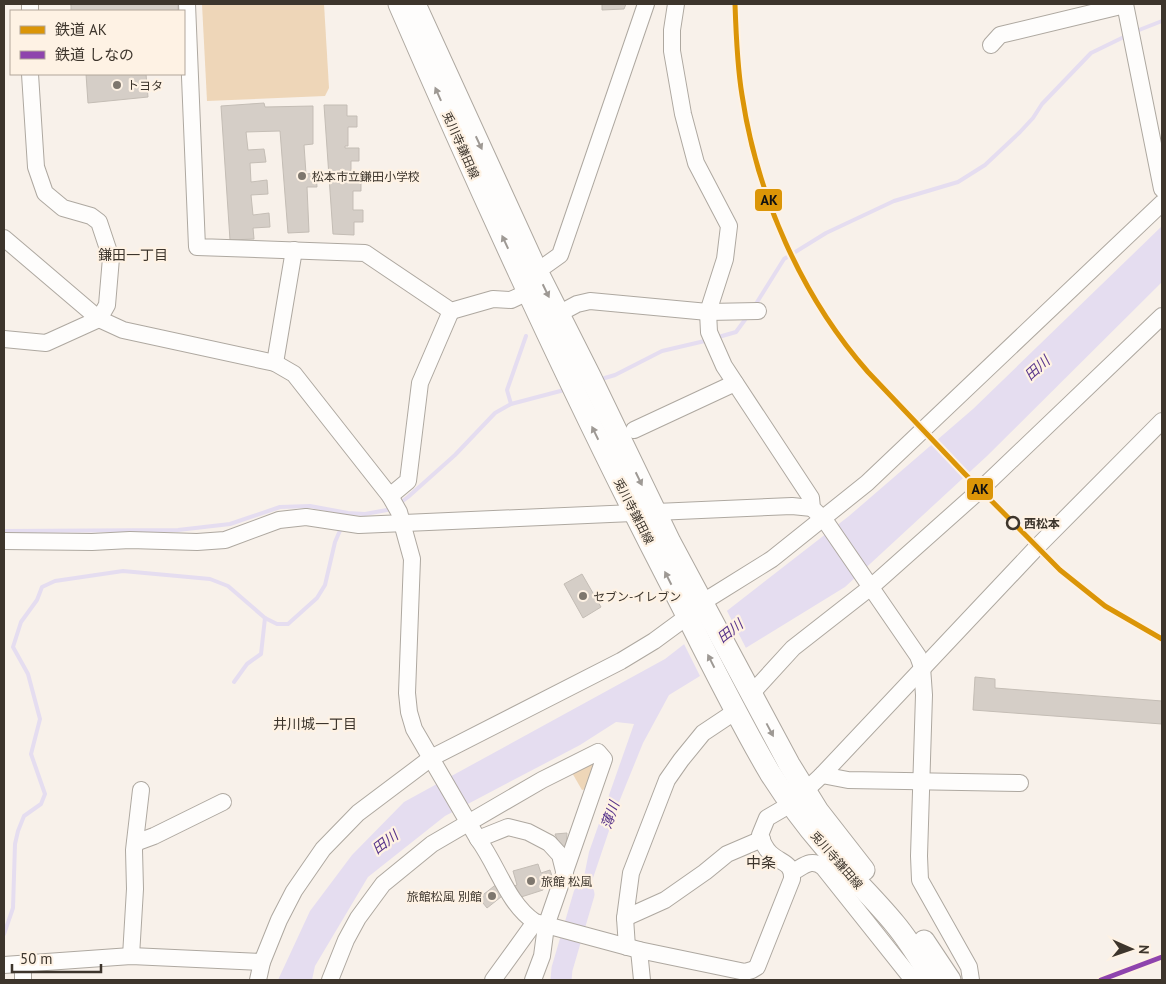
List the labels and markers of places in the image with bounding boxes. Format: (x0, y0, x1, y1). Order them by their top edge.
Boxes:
place label: トヨタ (127, 78, 163, 93)
marker: トヨタ (111, 79, 123, 91)
place label: 松本市立鎌田小学校 (312, 169, 420, 184)
marker: 松本市立鎌田小学校 (296, 170, 308, 182)
marker: 西松本 (1006, 516, 1020, 530)
place label: 西松本 (1024, 516, 1060, 531)
place label: セブン-イレブン (593, 589, 681, 604)
marker: セブン-イレブン (577, 590, 589, 602)
place label: 旅館 松風 (541, 874, 592, 889)
marker: 旅館 松風 (525, 875, 537, 887)
place label: 旅館松風 別館 (407, 889, 482, 904)
marker: 旅館松風 別館 (486, 890, 498, 902)

